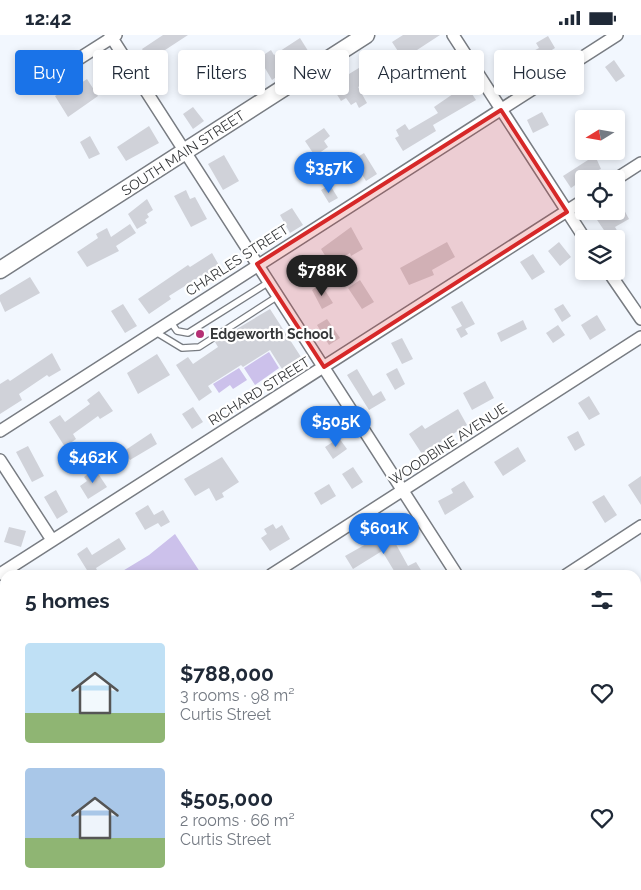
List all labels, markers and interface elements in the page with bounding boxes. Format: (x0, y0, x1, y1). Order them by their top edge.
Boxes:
text: 12:42 (25, 7, 71, 29)
chip: Buy (15, 50, 83, 95)
chip: Rent (93, 50, 168, 95)
chip: Filters (178, 50, 265, 95)
chip: New (275, 50, 349, 95)
chip: Apartment (359, 50, 484, 95)
chip: House (494, 50, 584, 95)
street label: SOUTH MAIN STREET (119, 107, 248, 199)
north arrow (575, 110, 625, 160)
map controls (575, 110, 625, 280)
pin: $357K (294, 151, 364, 194)
text: $357K (305, 158, 353, 177)
button: locate (575, 170, 625, 220)
street label: CHARLES STREET (183, 221, 292, 299)
button: layers (575, 230, 625, 280)
pin: $788K (287, 255, 357, 297)
text: $788K (297, 261, 347, 280)
place label: Edgeworth School (210, 326, 334, 342)
marker: Edgeworth School (194, 328, 206, 340)
street label: RICHARD STREET (205, 353, 313, 429)
street label: WOODBINE AVENUE (386, 400, 510, 488)
pin: $505K (301, 405, 371, 448)
text: $505K (312, 412, 360, 431)
pin: $462K (58, 441, 128, 484)
text: $462K (69, 448, 117, 467)
pin: $601K (349, 513, 419, 555)
text: $601K (360, 519, 408, 538)
icon: filters (588, 586, 616, 614)
text: 5 homes (25, 588, 110, 613)
text: $788,000 (180, 661, 274, 686)
icon: home (65, 663, 125, 723)
icon: heart (588, 679, 616, 707)
text: 3 rooms · 98 m² (180, 686, 295, 705)
text: Curtis Street (180, 705, 271, 724)
text: $505,000 (180, 786, 273, 811)
icon: home (65, 788, 125, 848)
icon: heart (588, 804, 616, 832)
text: 2 rooms · 66 m² (180, 811, 295, 830)
text: Curtis Street (180, 830, 271, 849)

